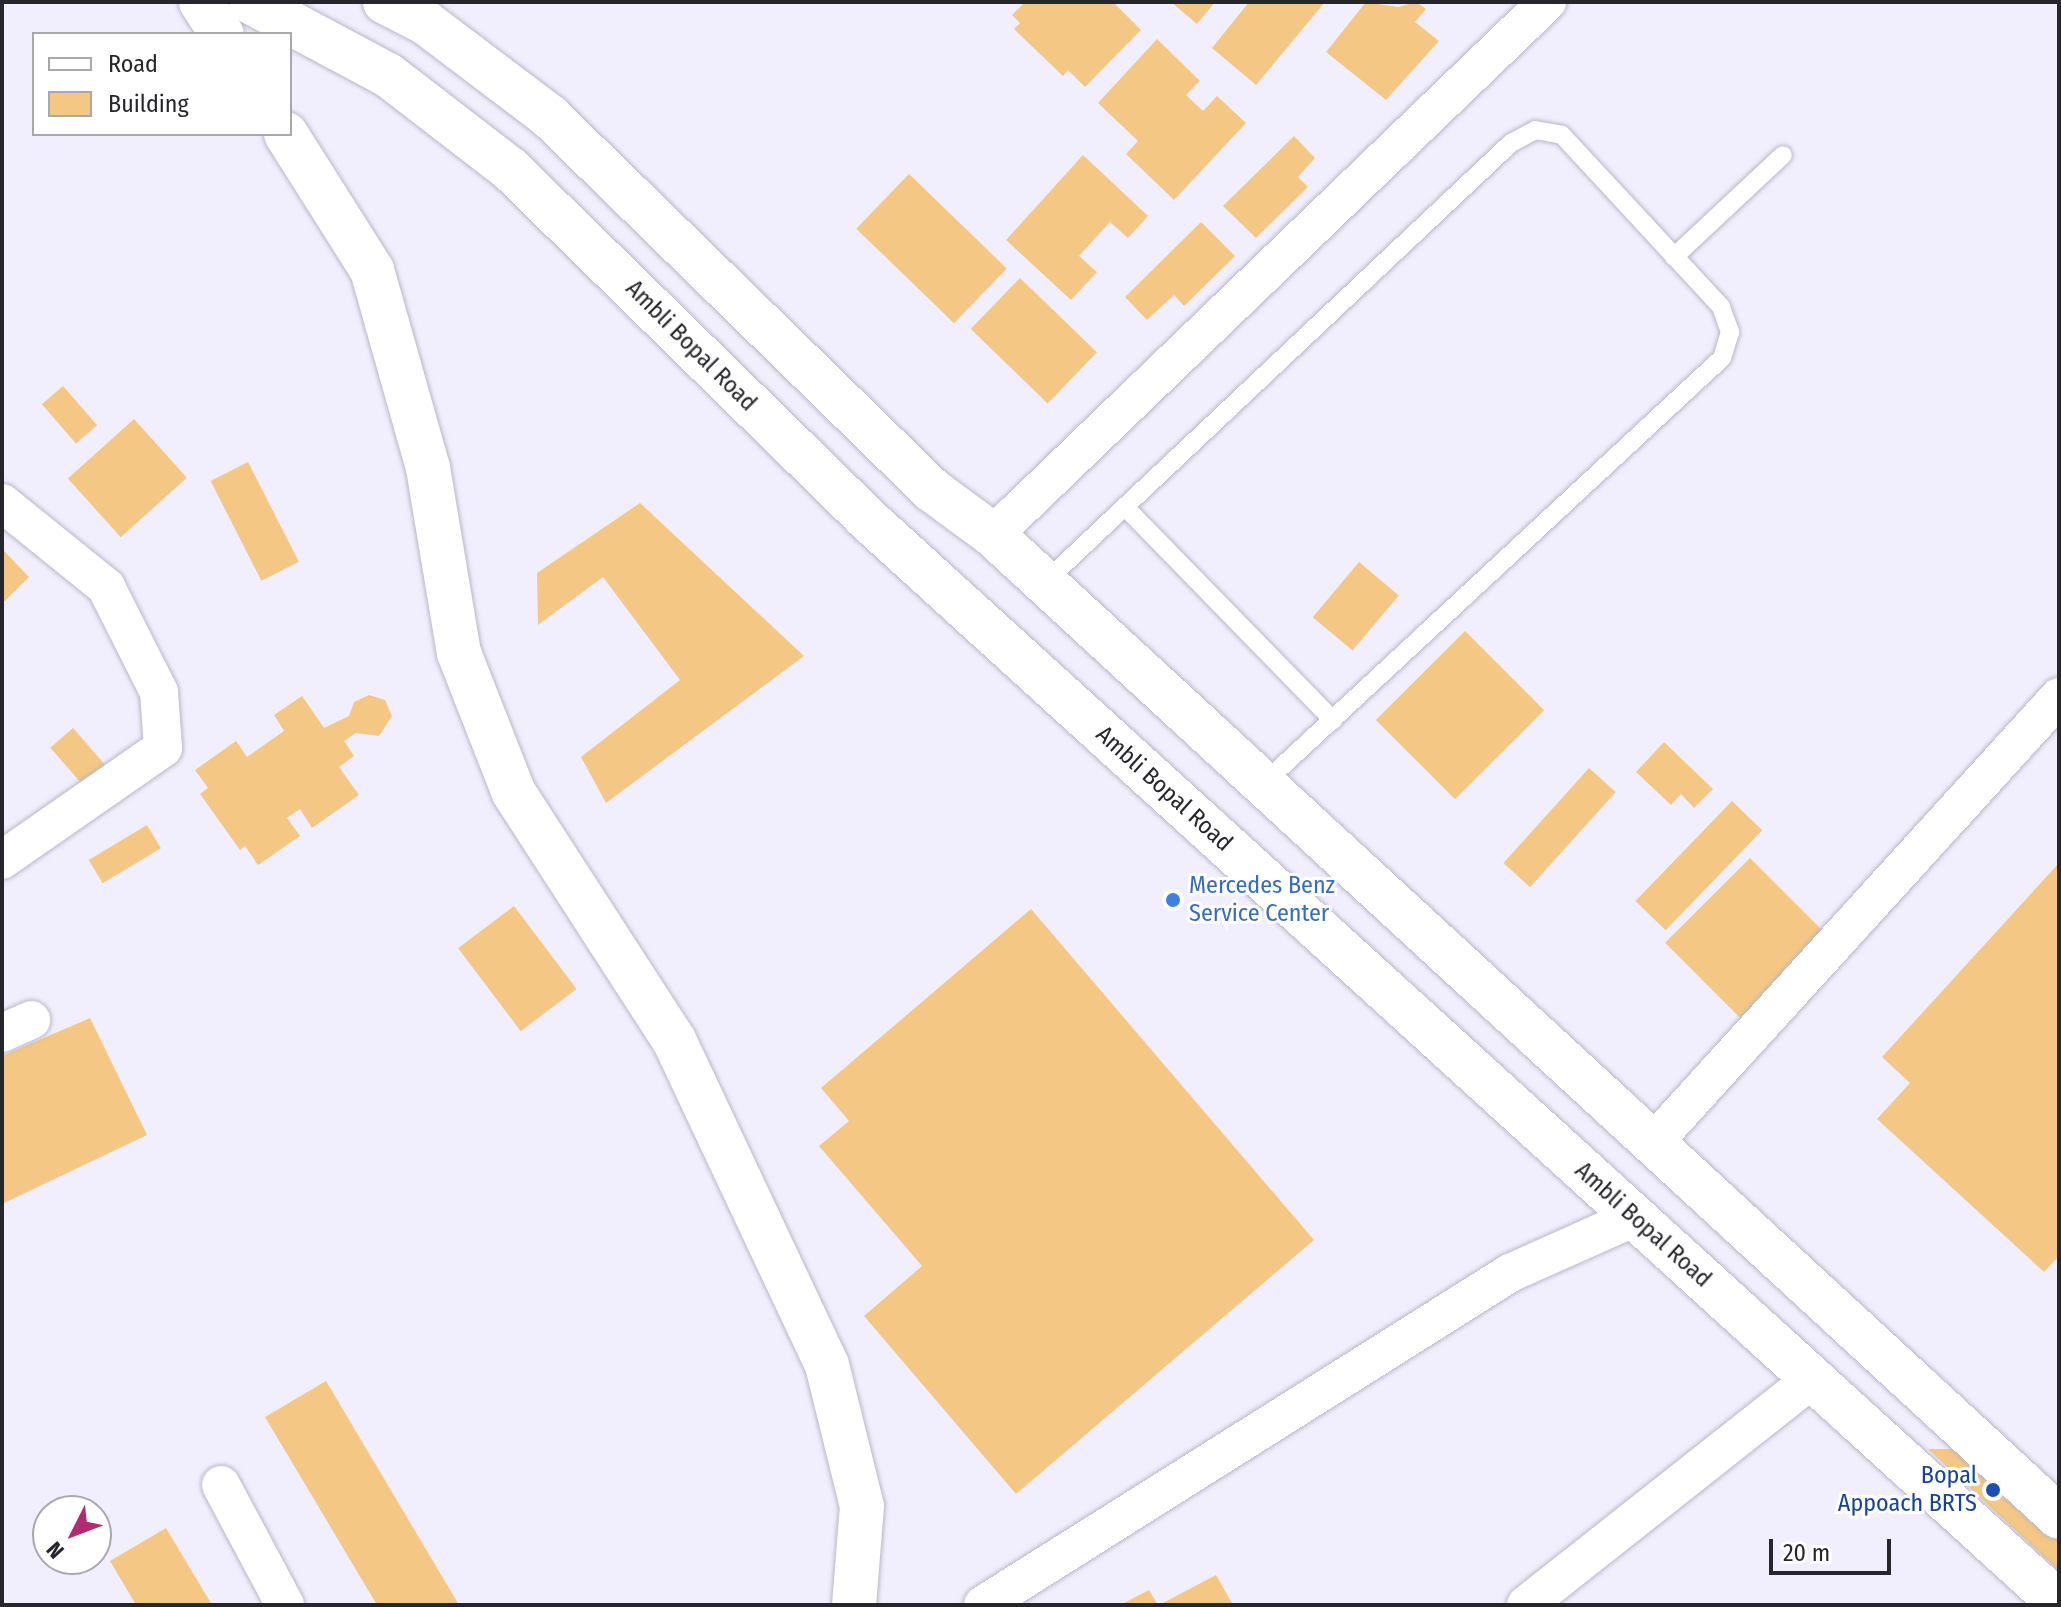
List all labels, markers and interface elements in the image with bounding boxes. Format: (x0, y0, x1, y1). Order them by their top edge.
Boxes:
legend (32, 32, 292, 136)
text: Road (108, 50, 158, 78)
text: Building (108, 90, 189, 118)
street label: Ambli Bopal Road (620, 275, 762, 417)
street label: Ambli Bopal Road (1090, 720, 1238, 858)
place label: Mercedes Benz Service Center (1189, 872, 1335, 928)
marker: Mercedes Benz Service Center (1164, 891, 1182, 909)
street label: Ambli Bopal Road (1569, 1156, 1717, 1294)
place label: Bopal Appoach BRTS (1838, 1462, 1977, 1518)
marker: Bopal Appoach BRTS (1984, 1481, 2002, 1499)
north arrow (32, 1495, 112, 1575)
scale bar (1773, 1523, 1895, 1573)
text: N (41, 1536, 70, 1564)
text: 20 m (1783, 1539, 1830, 1567)

